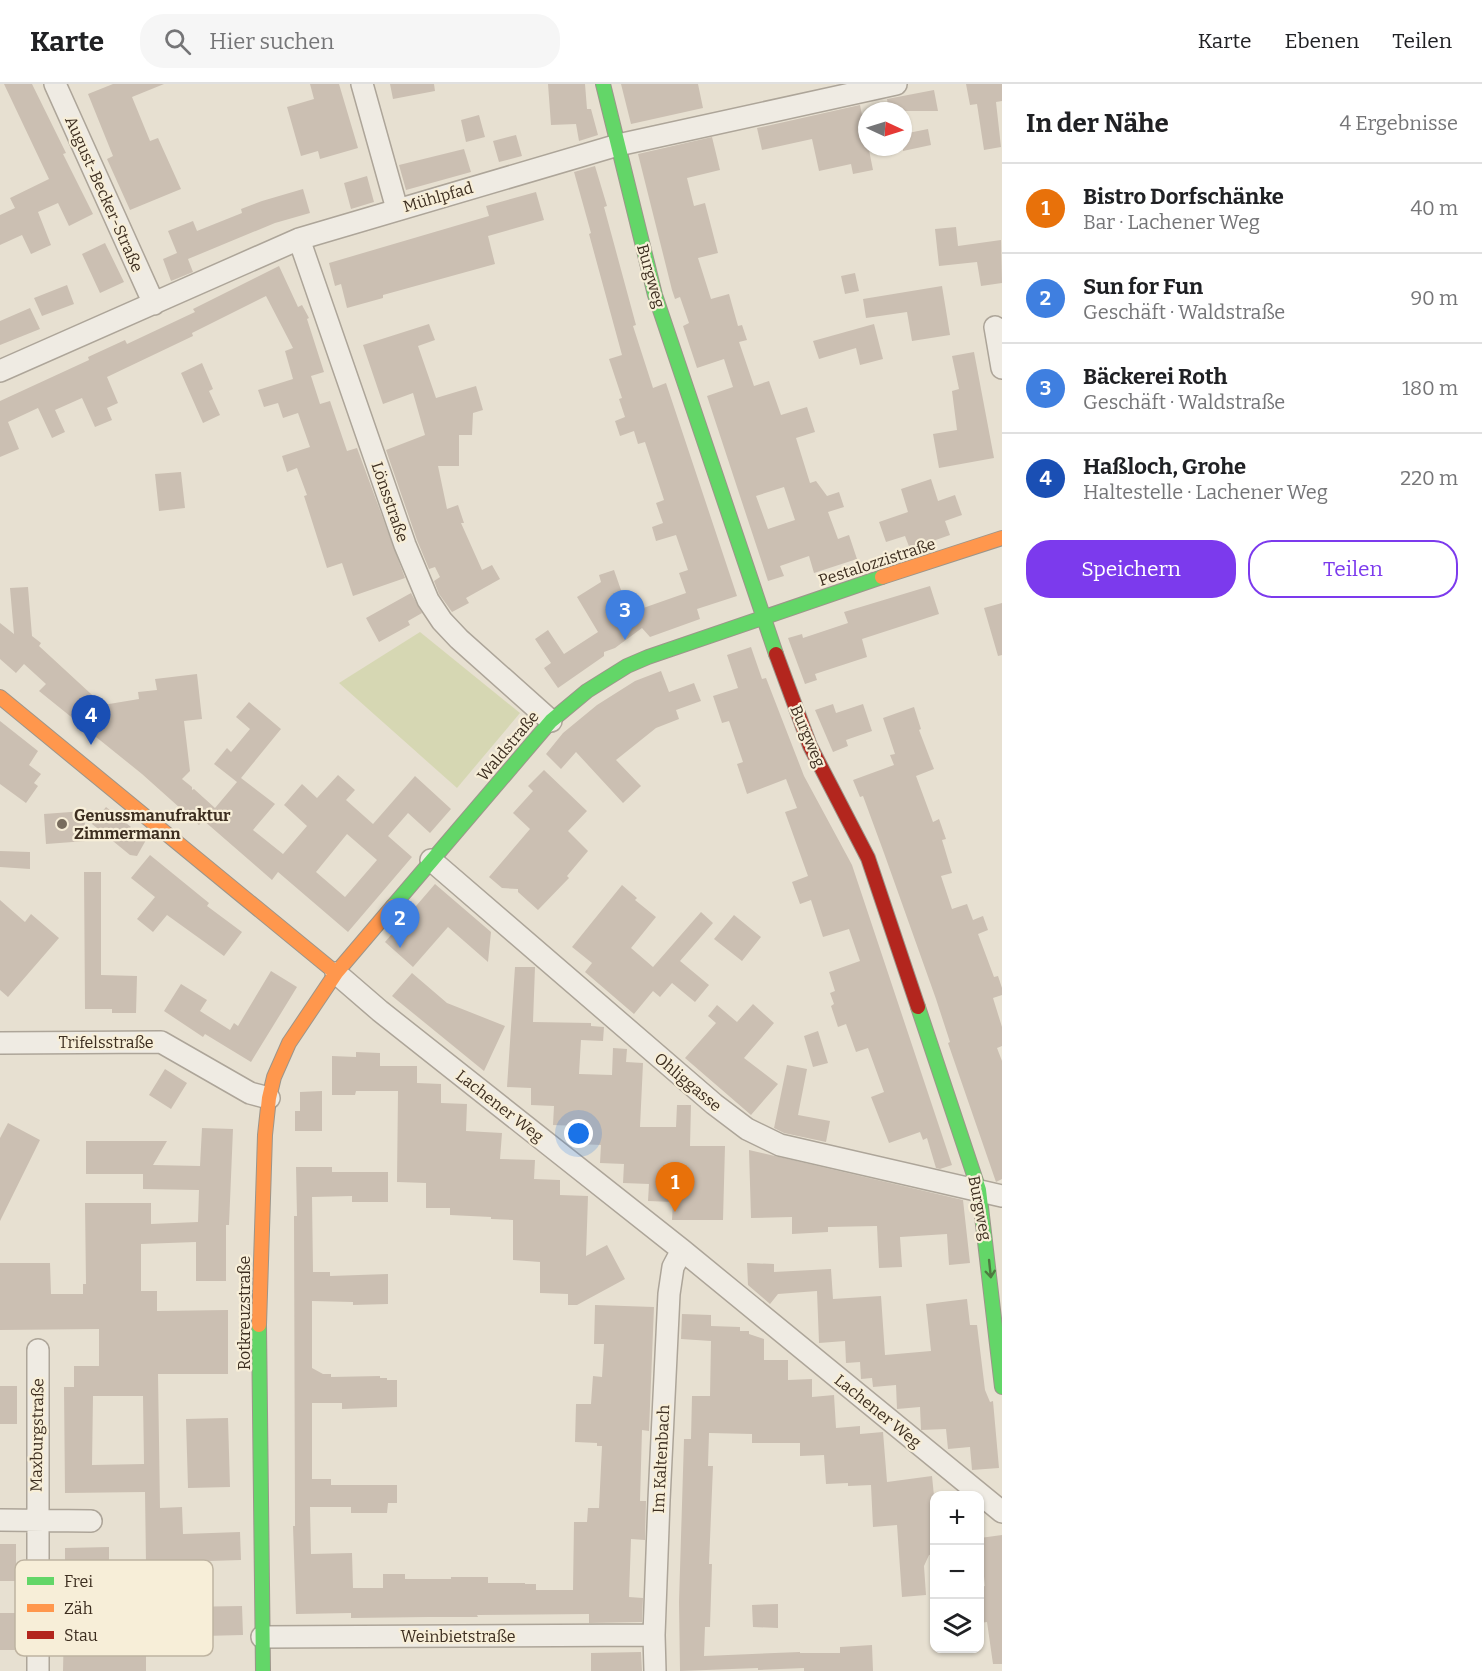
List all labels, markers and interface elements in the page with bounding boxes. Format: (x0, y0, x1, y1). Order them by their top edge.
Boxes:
search box (140, 14, 560, 68)
text: Karte (30, 25, 104, 58)
icon: search (161, 25, 194, 58)
text: Hier suchen (209, 28, 334, 55)
text: Karte (1198, 28, 1251, 54)
text: Ebenen (1284, 28, 1359, 54)
text: Teilen (1392, 28, 1452, 54)
north arrow (858, 102, 912, 156)
text: In der Nähe (1026, 108, 1169, 139)
text: 4 Ergebnisse (1340, 111, 1458, 135)
street label: August-Becker-Straße (61, 113, 147, 275)
street label: Mühlpfad (401, 178, 476, 216)
text: Bistro Dorfschänke (1083, 183, 1284, 210)
text: 1 (1041, 196, 1050, 220)
text: 40 m (1410, 196, 1458, 220)
text: Bar · Lachener Weg (1083, 210, 1260, 234)
street label: Burgweg (633, 242, 669, 310)
text: Sun for Fun (1083, 273, 1203, 300)
text: 2 (1040, 286, 1051, 310)
text: 90 m (1410, 286, 1458, 310)
text: Geschäft · Waldstraße (1083, 300, 1285, 324)
text: Bäckerei Roth (1083, 363, 1228, 390)
text: 3 (1040, 376, 1051, 400)
text: 180 m (1402, 376, 1458, 400)
text: Geschäft · Waldstraße (1083, 390, 1285, 414)
text: Haßloch, Grohe (1083, 453, 1246, 480)
street label: Lönsstraße (367, 459, 413, 545)
text: 4 (1039, 466, 1052, 490)
text: 220 m (1400, 466, 1458, 490)
text: Haltestelle · Lachener Weg (1083, 480, 1328, 504)
street label: Pestalozzistraße (816, 534, 938, 590)
button: Speichern (1026, 540, 1236, 598)
button: Teilen (1248, 540, 1458, 598)
pin: 3 (606, 590, 644, 640)
pin: 4 (72, 696, 110, 745)
street label: Burgweg (786, 702, 830, 770)
street label: Waldstraße (473, 707, 543, 785)
place label: Genussmanufraktur Zimmermann (74, 806, 231, 843)
marker: Genussmanufraktur Zimmermann (55, 817, 69, 831)
pin: 2 (380, 898, 420, 948)
street label: Trifelsstraße (59, 1033, 153, 1052)
street label: Ohliggasse (651, 1048, 725, 1116)
street label: Lachener Weg (452, 1066, 548, 1146)
your location (564, 1119, 593, 1148)
pin: 1 (656, 1162, 694, 1212)
street label: Burgweg (964, 1174, 996, 1242)
street label: Rotkreuzstraße (235, 1256, 254, 1370)
one-way arrow (985, 1258, 996, 1278)
street label: Lachener Weg (831, 1370, 925, 1452)
street label: Maxburgstraße (27, 1378, 47, 1492)
street label: Im Kaltenbach (649, 1404, 673, 1514)
map controls (930, 1491, 984, 1653)
button: + (930, 1491, 984, 1545)
button: − (930, 1545, 984, 1599)
legend (15, 1560, 213, 1656)
text: Frei (64, 1572, 93, 1591)
text: Zäh (64, 1599, 93, 1618)
button: layers (930, 1599, 984, 1653)
text: Stau (64, 1626, 98, 1645)
street label: Weinbietstraße (400, 1627, 516, 1646)

